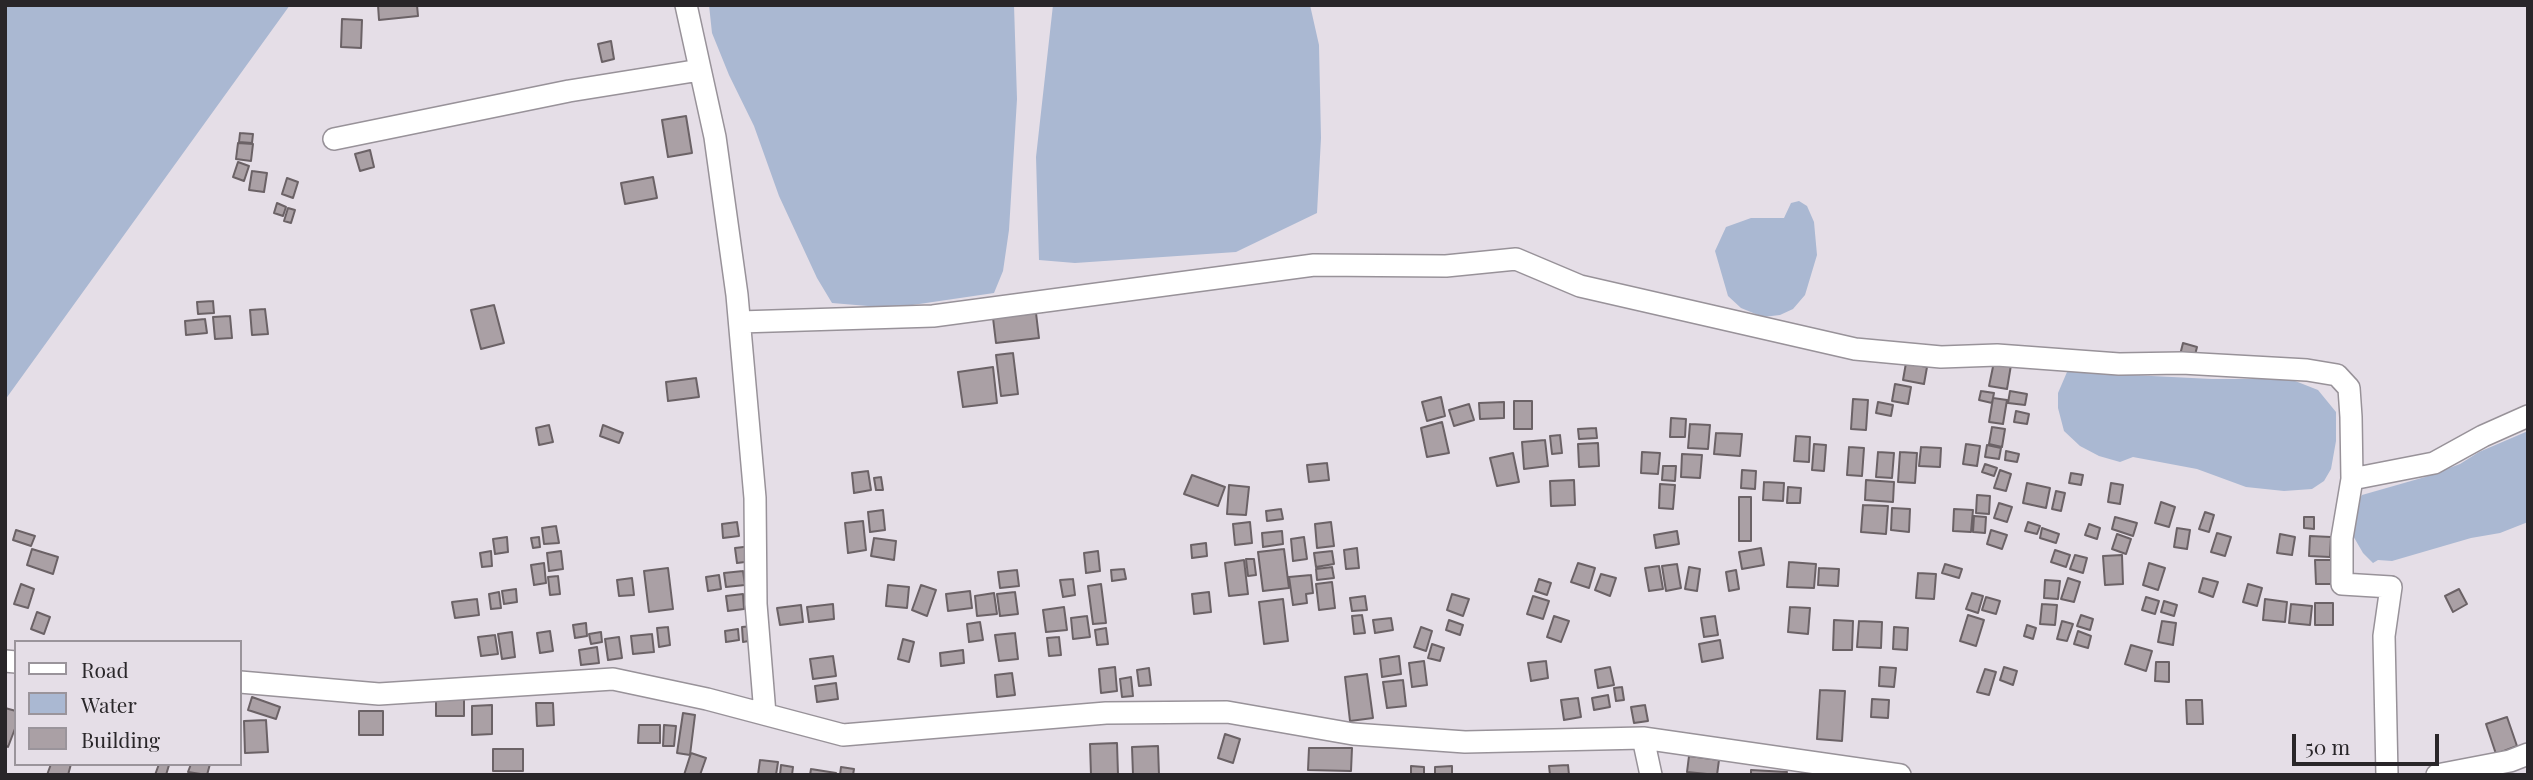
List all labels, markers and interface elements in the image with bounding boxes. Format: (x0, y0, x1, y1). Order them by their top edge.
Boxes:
legend (14, 640, 242, 766)
text: Road (81, 655, 129, 683)
text: Water (81, 690, 137, 718)
scale bar (2295, 720, 2442, 764)
text: Building (81, 725, 160, 753)
text: 50 m (2305, 732, 2350, 760)

